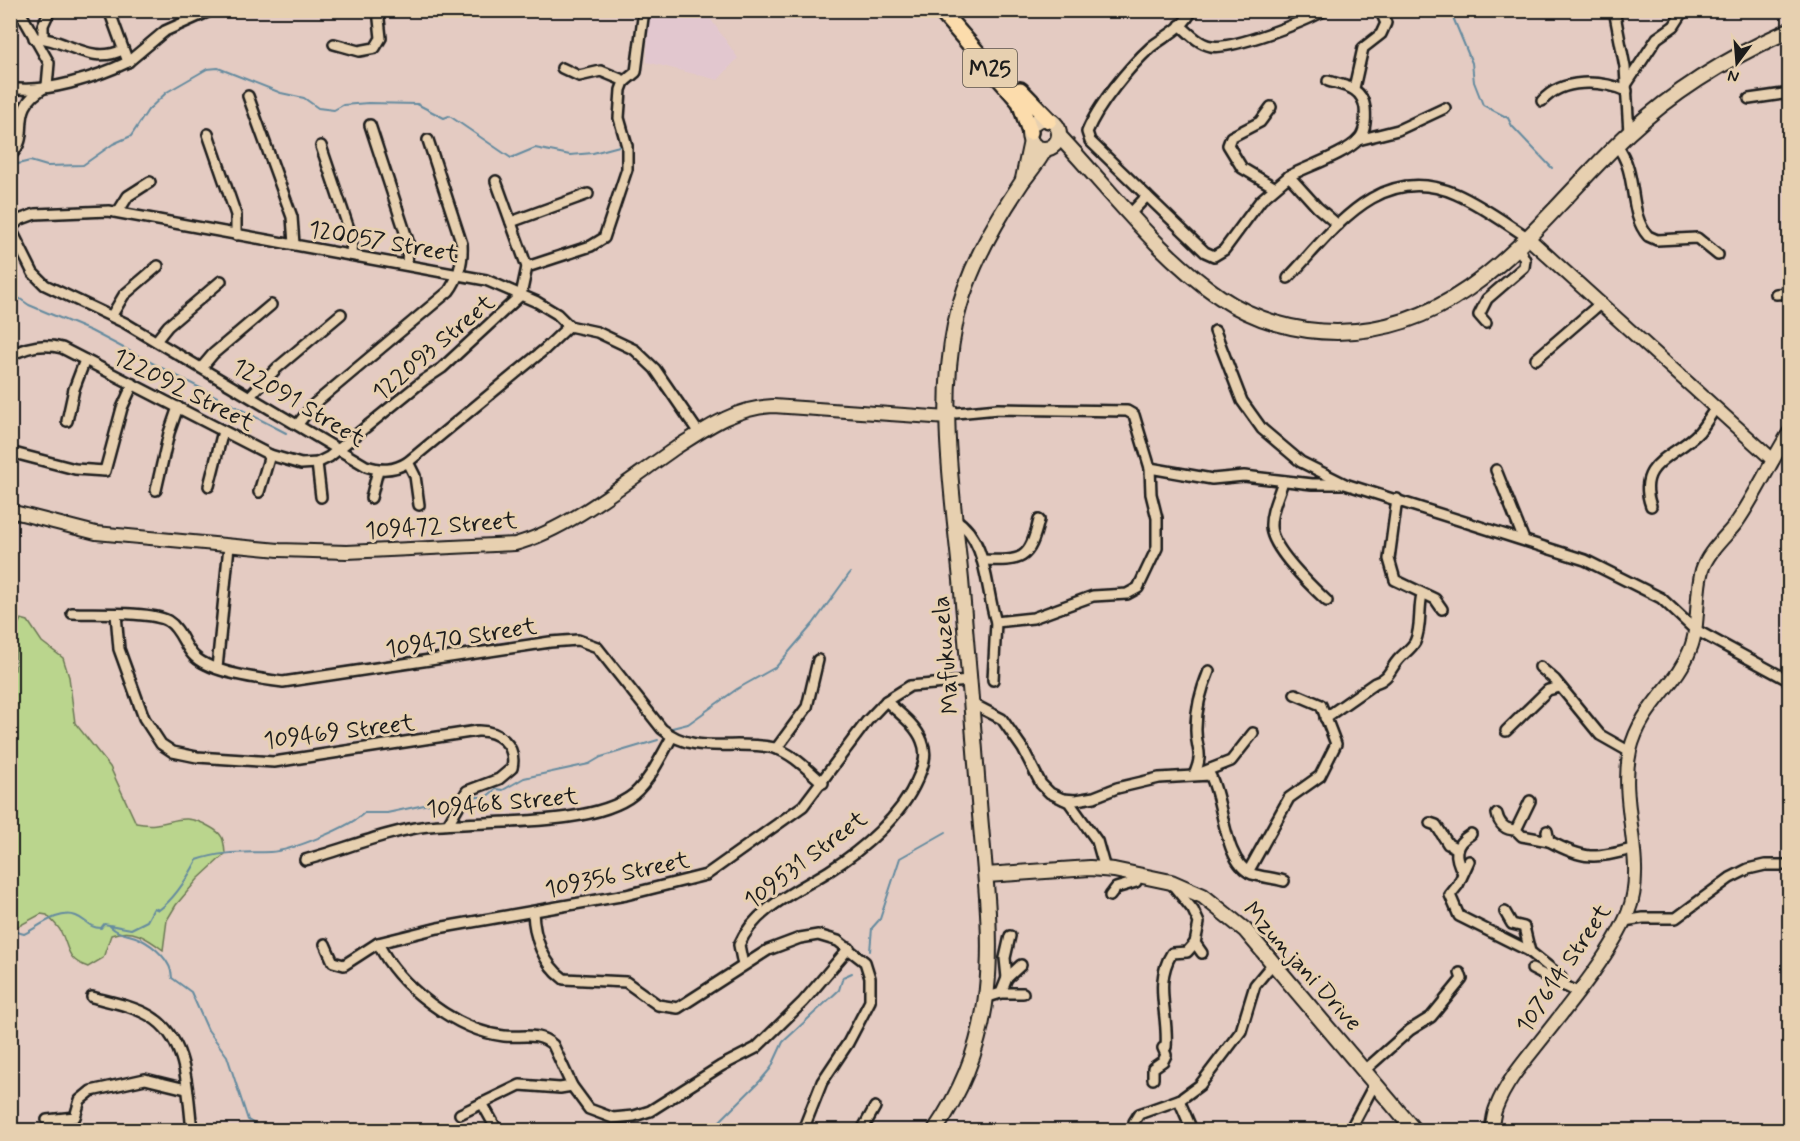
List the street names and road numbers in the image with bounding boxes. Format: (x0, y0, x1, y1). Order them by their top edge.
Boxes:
road number: M25 (963, 49, 1017, 87)
street label: 120057 Street (306, 214, 462, 271)
street label: 122093 Street (366, 288, 502, 408)
street label: 122092 Street (107, 341, 259, 439)
street label: 122091 Street (226, 351, 370, 455)
street label: 109472 Street (364, 506, 518, 547)
street label: Mafukuzela (926, 594, 967, 715)
street label: 109470 Street (383, 611, 539, 666)
street label: 109469 Street (262, 708, 417, 757)
street label: 109468 Street (425, 781, 579, 826)
street label: 109531 Street (738, 804, 874, 917)
street label: 109356 Street (542, 845, 693, 906)
street label: Mzunjani Drive (1235, 896, 1368, 1038)
street label: 107614 Street (1510, 898, 1619, 1040)

